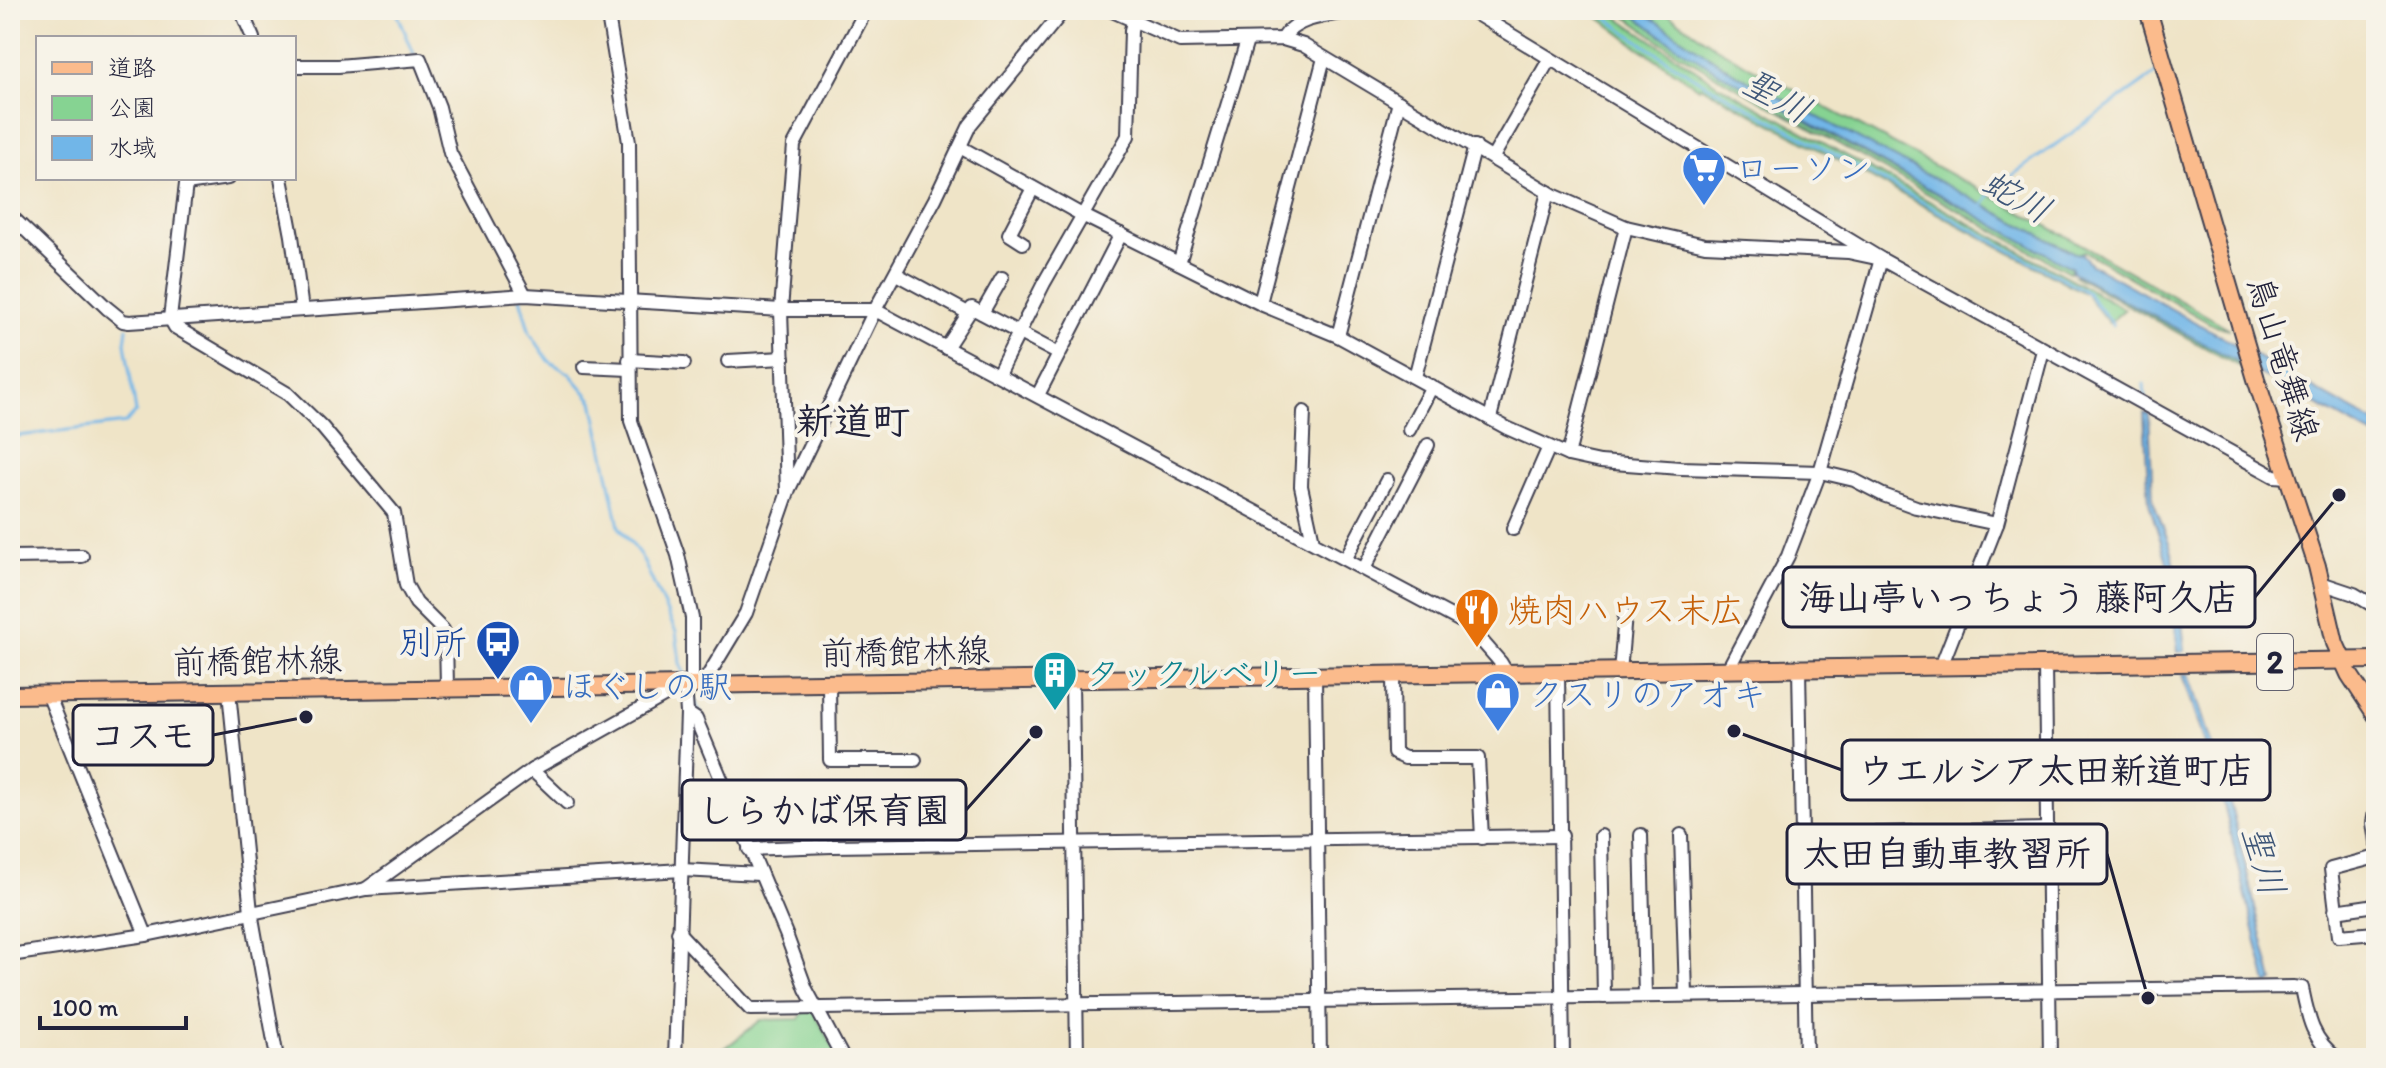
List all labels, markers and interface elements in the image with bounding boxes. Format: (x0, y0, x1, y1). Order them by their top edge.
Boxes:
legend (36, 36, 296, 180)
text: 道路 (108, 53, 156, 82)
water label: 聖川 (1735, 60, 1819, 132)
text: 公園 (108, 93, 156, 122)
text: 水域 (108, 133, 156, 162)
supermarket icon: ローソン (1680, 144, 1728, 207)
place label: ローソン (1735, 148, 1871, 189)
water label: 蛇川 (1975, 160, 2059, 232)
street label: 鳥山竜舞線 (2239, 271, 2327, 445)
district label: 新道町 (796, 398, 910, 444)
callout: 海山亭いっちょう 藤阿久店 (1783, 567, 2255, 627)
text: 海山亭いっちょう 藤阿久店 (1799, 576, 2239, 619)
restaurant icon: 焼肉ハウス末広 (1453, 586, 1501, 649)
place label: 焼肉ハウス末広 (1508, 590, 1744, 631)
bus stop icon: 別所 (474, 618, 522, 681)
place label: 別所 (399, 622, 467, 663)
street label: 前橋館林線 (820, 630, 990, 674)
road number: 2 (2257, 634, 2293, 690)
street label: 前橋館林線 (172, 639, 342, 683)
building icon: タックルベリー (1031, 649, 1079, 712)
place label: タックルベリー (1086, 653, 1322, 694)
shop icon: ほぐしの駅 (507, 662, 555, 725)
place label: ほぐしの駅 (562, 666, 732, 707)
shop icon: クスリのアオキ (1474, 670, 1522, 733)
place label: クスリのアオキ (1529, 674, 1766, 715)
callout: コスモ (73, 705, 213, 765)
text: コスモ (90, 714, 196, 757)
callout: ウエルシア太田新道町店 (1842, 740, 2270, 800)
text: ウエルシア太田新道町店 (1858, 749, 2254, 792)
callout: しらかば保育園 (682, 780, 966, 840)
text: しらかば保育園 (698, 789, 950, 832)
water label: 聖川 (2233, 819, 2295, 901)
callout: 太田自動車教習所 (1787, 824, 2107, 884)
text: 太田自動車教習所 (1803, 832, 2091, 875)
scale bar (40, 980, 186, 1030)
text: 100 m (52, 993, 118, 1022)

